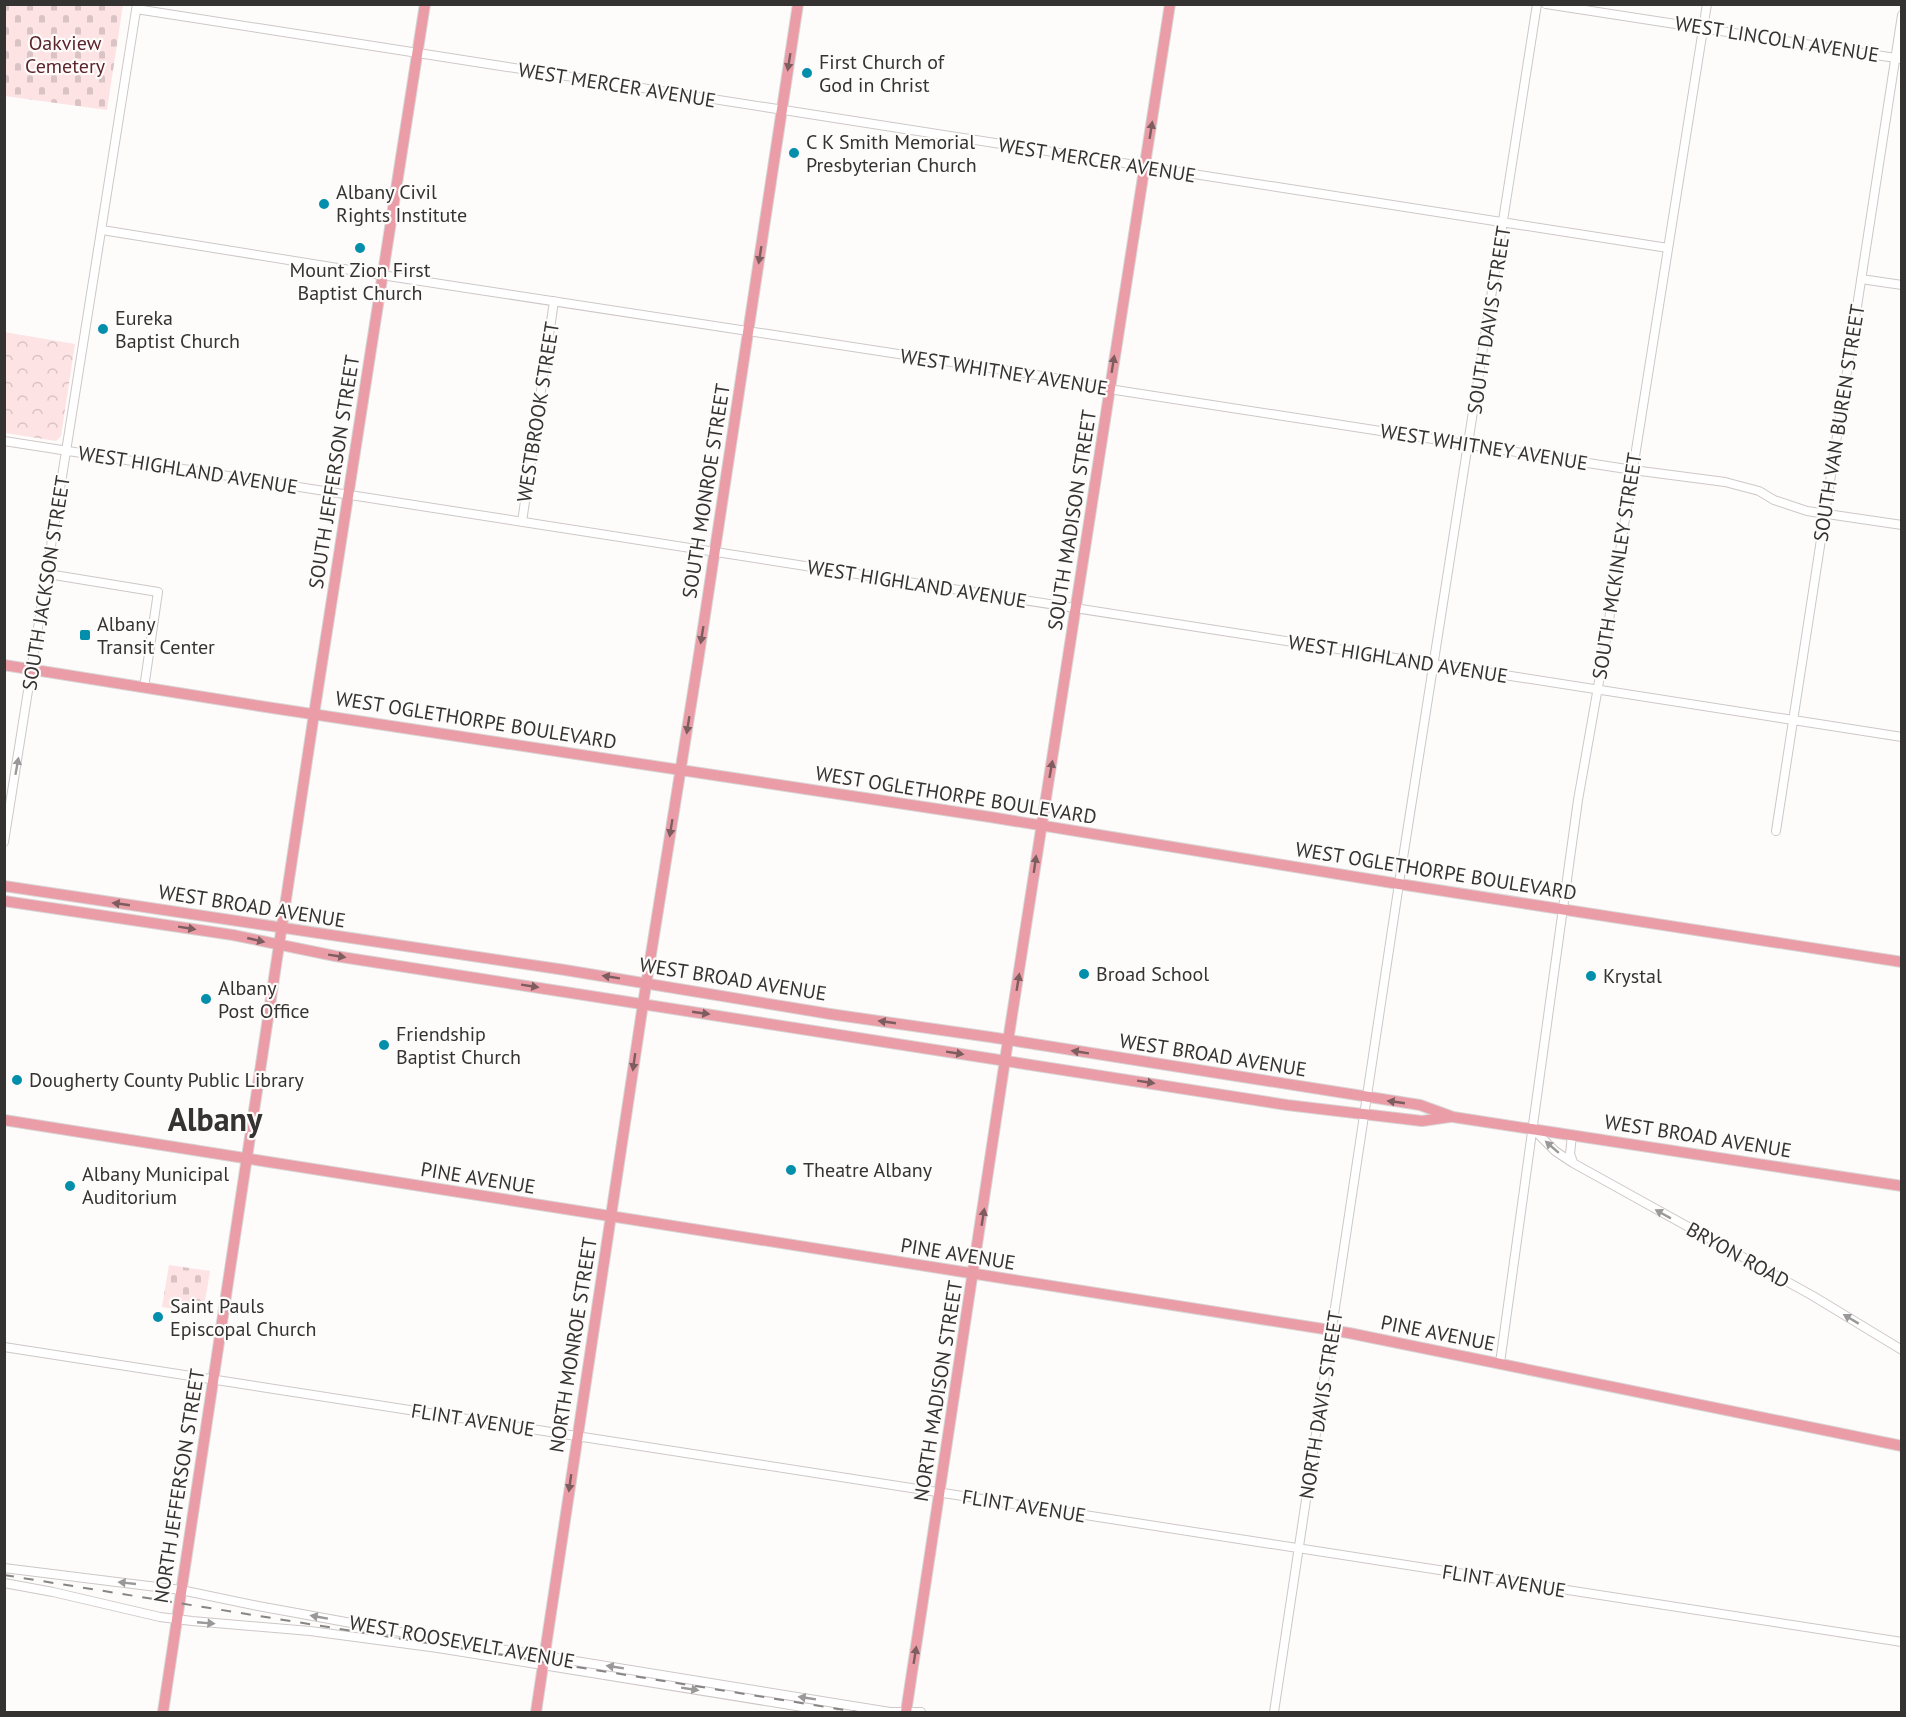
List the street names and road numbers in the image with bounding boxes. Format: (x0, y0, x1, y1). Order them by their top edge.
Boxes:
street label: WEST LINCOLN AVENUE (1673, 10, 1881, 68)
street label: WEST MERCER AVENUE (516, 57, 718, 113)
street label: WEST MERCER AVENUE (996, 132, 1198, 188)
street label: SOUTH DAVIS STREET (1461, 224, 1517, 416)
street label: SOUTH VAN BUREN STREET (1807, 302, 1871, 544)
street label: WESTBROOK STREET (511, 320, 565, 504)
street label: WEST WHITNEY AVENUE (898, 343, 1110, 401)
street label: SOUTH JEFFERSON STREET (303, 353, 365, 591)
street label: SOUTH MONROE STREET (676, 382, 736, 600)
street label: SOUTH MADISON STREET (1042, 408, 1102, 632)
street label: WEST WHITNEY AVENUE (1378, 418, 1590, 476)
street label: WEST HIGHLAND AVENUE (76, 440, 300, 500)
street label: SOUTH MCKINLEY STREET (1586, 451, 1648, 681)
street label: SOUTH JACKSON STREET (16, 474, 76, 692)
street label: WEST HIGHLAND AVENUE (805, 554, 1029, 614)
street label: WEST HIGHLAND AVENUE (1286, 629, 1510, 689)
street label: WEST OGLETHORPE BOULEVARD (333, 685, 619, 755)
street label: WEST OGLETHORPE BOULEVARD (813, 760, 1099, 830)
street label: WEST OGLETHORPE BOULEVARD (1293, 836, 1579, 906)
street label: WEST BROAD AVENUE (157, 878, 347, 934)
street label: WEST BROAD AVENUE (638, 951, 828, 1007)
street label: WEST BROAD AVENUE (1118, 1027, 1308, 1083)
street label: WEST BROAD AVENUE (1603, 1108, 1793, 1164)
street label: PINE AVENUE (419, 1156, 537, 1200)
street label: BRYON ROAD (1682, 1216, 1794, 1294)
street label: PINE AVENUE (899, 1232, 1017, 1276)
street label: NORTH MONROE STREET (543, 1236, 603, 1454)
street label: NORTH MADISON STREET (908, 1279, 968, 1503)
street label: NORTH DAVIS STREET (1293, 1309, 1349, 1501)
street label: PINE AVENUE (1379, 1309, 1497, 1357)
street label: NORTH JEFFERSON STREET (148, 1367, 210, 1605)
street label: FLINT AVENUE (409, 1397, 537, 1443)
street label: FLINT AVENUE (960, 1483, 1088, 1529)
street label: FLINT AVENUE (1440, 1558, 1568, 1604)
street label: WEST ROOSEVELT AVENUE (347, 1609, 577, 1675)

